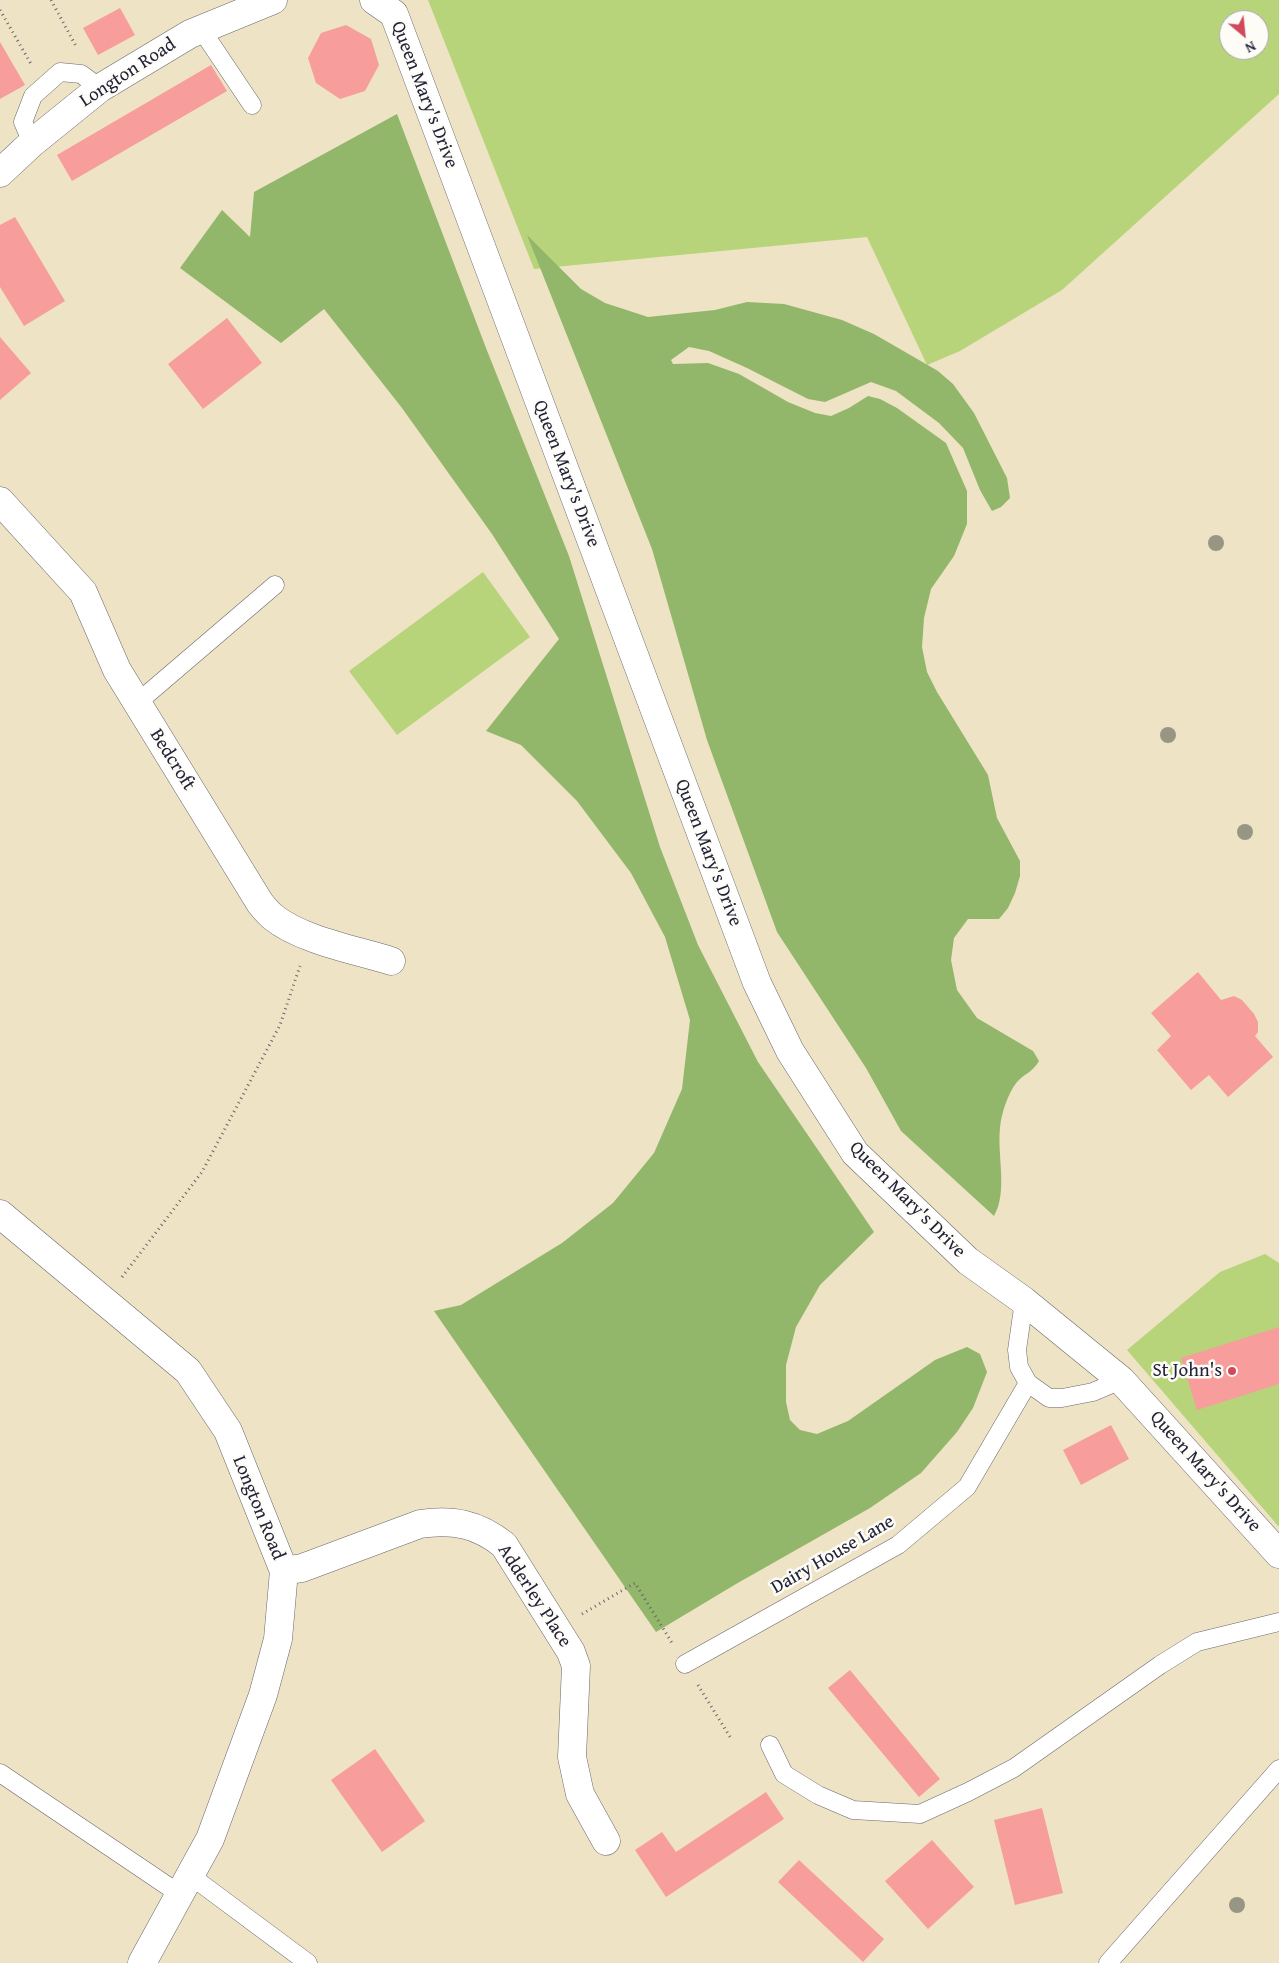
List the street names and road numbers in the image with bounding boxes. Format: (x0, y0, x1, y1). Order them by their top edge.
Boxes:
street label: Queen Mary's Drive (385, 18, 463, 172)
street label: Longton Road (76, 33, 180, 113)
street label: Queen Mary's Drive (527, 397, 605, 551)
street label: Bedcroft (144, 725, 200, 795)
street label: Queen Mary's Drive (669, 776, 747, 930)
street label: Queen Mary's Drive (844, 1137, 970, 1263)
street label: Queen Mary's Drive (1144, 1407, 1266, 1537)
street label: Longton Road (227, 1453, 289, 1563)
street label: Dairy House Lane (767, 1511, 899, 1599)
street label: Adderley Place (492, 1540, 576, 1652)

